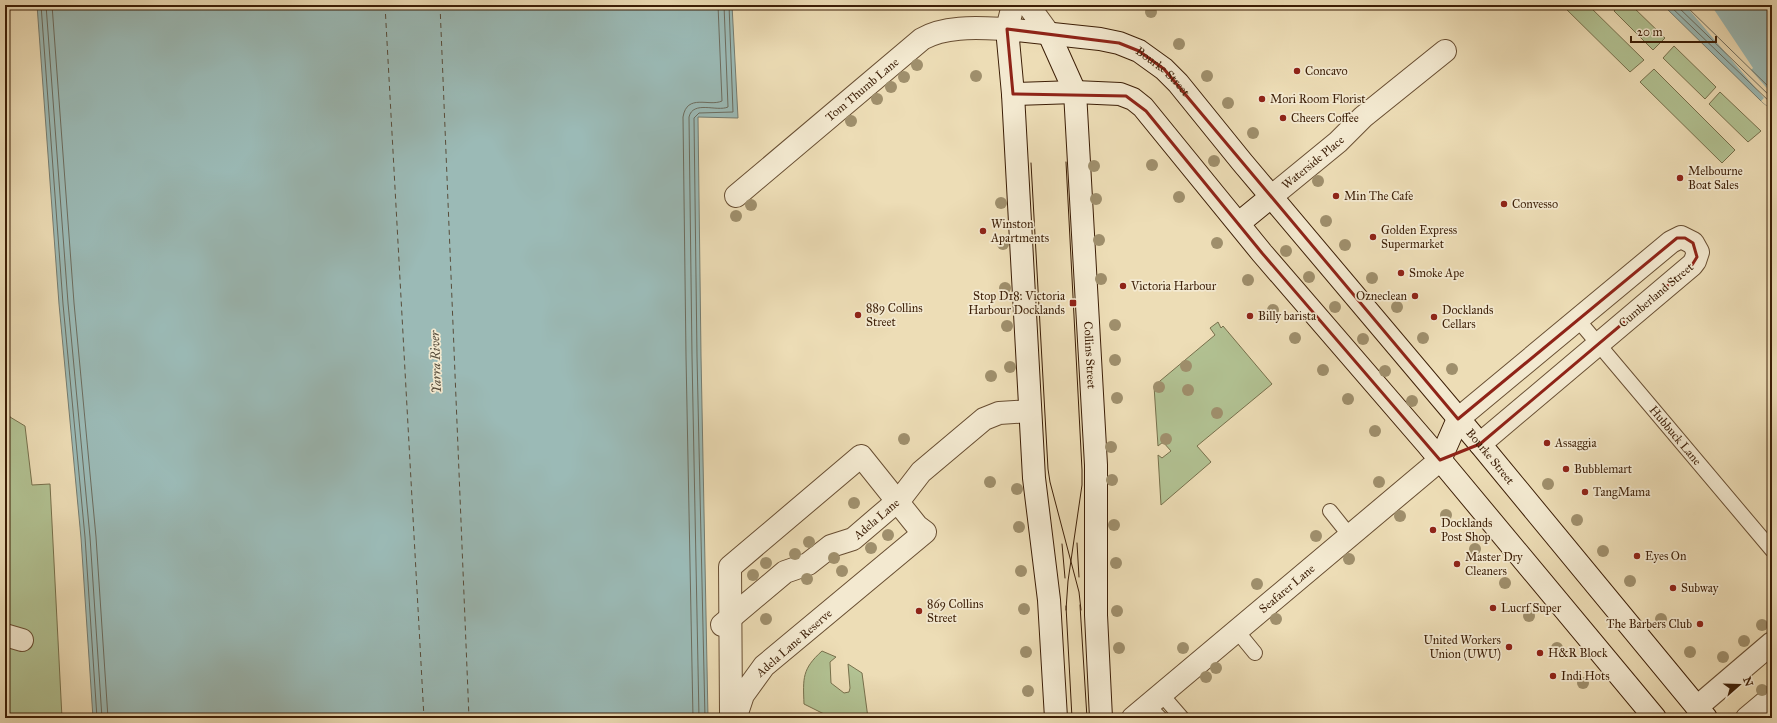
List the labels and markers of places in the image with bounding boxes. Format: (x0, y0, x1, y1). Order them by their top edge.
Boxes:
place label: Concavo (1305, 64, 1348, 78)
marker: Concavo (1292, 66, 1302, 76)
place label: Mori Room Florist (1270, 92, 1366, 106)
marker: Mori Room Florist (1257, 94, 1267, 104)
place label: Cheers Coffee (1291, 111, 1359, 125)
marker: Cheers Coffee (1278, 113, 1288, 123)
place label: Melbourne Boat Sales (1688, 164, 1743, 192)
marker: Melbourne Boat Sales (1675, 173, 1685, 183)
place label: Min The Cafe (1344, 189, 1413, 203)
marker: Min The Cafe (1331, 191, 1341, 201)
place label: Convesso (1512, 197, 1558, 211)
marker: Convesso (1499, 199, 1509, 209)
place label: Winston Apartments (990, 217, 1049, 245)
place label: Golden Express Supermarket (1381, 223, 1457, 251)
marker: Winston Apartments (978, 226, 988, 236)
marker: Golden Express Supermarket (1368, 232, 1378, 242)
place label: Smoke Ape (1409, 266, 1464, 280)
marker: Smoke Ape (1396, 268, 1406, 278)
place label: Victoria Harbour (1130, 279, 1217, 293)
marker: Victoria Harbour (1118, 281, 1128, 291)
place label: Stop D18: Victoria Harbour Docklands (968, 289, 1066, 317)
place label: Ozneclean (1356, 289, 1408, 303)
marker: Ozneclean (1410, 291, 1420, 301)
marker: Stop D18: Victoria Harbour Docklands (1068, 298, 1078, 308)
place label: 889 Collins Street (866, 301, 923, 329)
place label: Docklands Cellars (1442, 303, 1493, 331)
place label: Billy barista (1258, 309, 1317, 323)
marker: 889 Collins Street (853, 310, 863, 320)
marker: Billy barista (1245, 311, 1255, 321)
marker: Docklands Cellars (1429, 312, 1439, 322)
place label: Assaggia (1554, 436, 1597, 451)
marker: Assaggia (1542, 438, 1552, 448)
place label: Bubblemart (1574, 462, 1633, 476)
marker: Bubblemart (1561, 464, 1571, 474)
place label: TangMama (1593, 485, 1651, 500)
marker: TangMama (1580, 487, 1590, 497)
place label: Docklands Post Shop (1441, 516, 1492, 544)
marker: Docklands Post Shop (1428, 525, 1438, 535)
place label: Eyes On (1645, 549, 1687, 563)
place label: Master Dry Cleaners (1465, 550, 1523, 578)
marker: Eyes On (1632, 551, 1642, 561)
marker: Master Dry Cleaners (1452, 559, 1462, 569)
place label: Subway (1681, 581, 1719, 595)
marker: Subway (1668, 583, 1678, 593)
place label: 869 Collins Street (927, 597, 984, 625)
place label: Lucrf Super (1501, 601, 1562, 615)
marker: Lucrf Super (1488, 603, 1498, 613)
marker: 869 Collins Street (914, 606, 924, 616)
place label: The Barbers Club (1606, 617, 1692, 631)
marker: The Barbers Club (1695, 619, 1705, 629)
place label: United Workers Union (UWU) (1423, 633, 1501, 661)
marker: United Workers Union (UWU) (1504, 642, 1514, 652)
place label: H&R Block (1548, 646, 1608, 660)
marker: H&R Block (1535, 648, 1545, 658)
place label: Indi Hots (1561, 669, 1610, 683)
marker: Indi Hots (1548, 671, 1558, 681)

